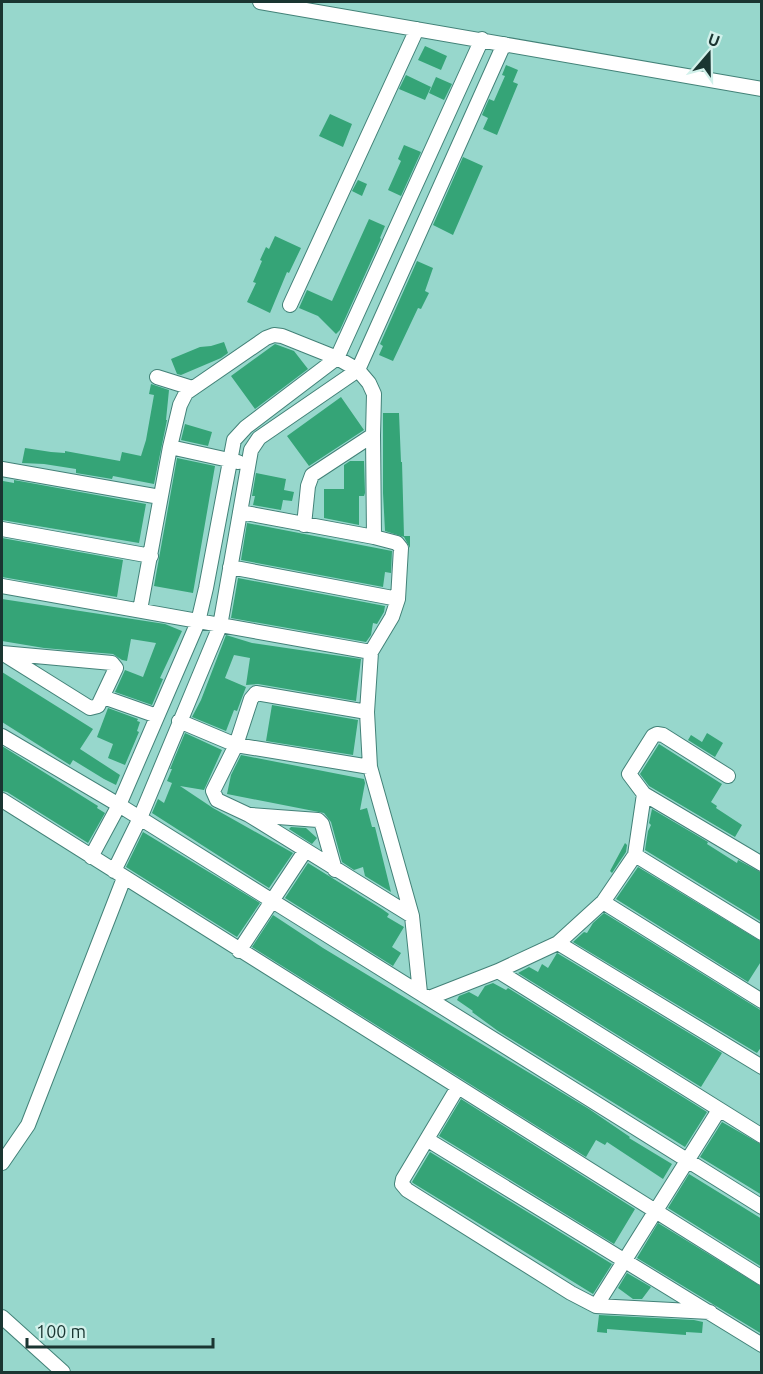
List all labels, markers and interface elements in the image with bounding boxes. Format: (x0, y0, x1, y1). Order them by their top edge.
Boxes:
north arrow (679, 24, 739, 84)
text: U (706, 30, 722, 50)
scale bar (27, 1311, 213, 1349)
text: 100 m (36, 1321, 86, 1341)

